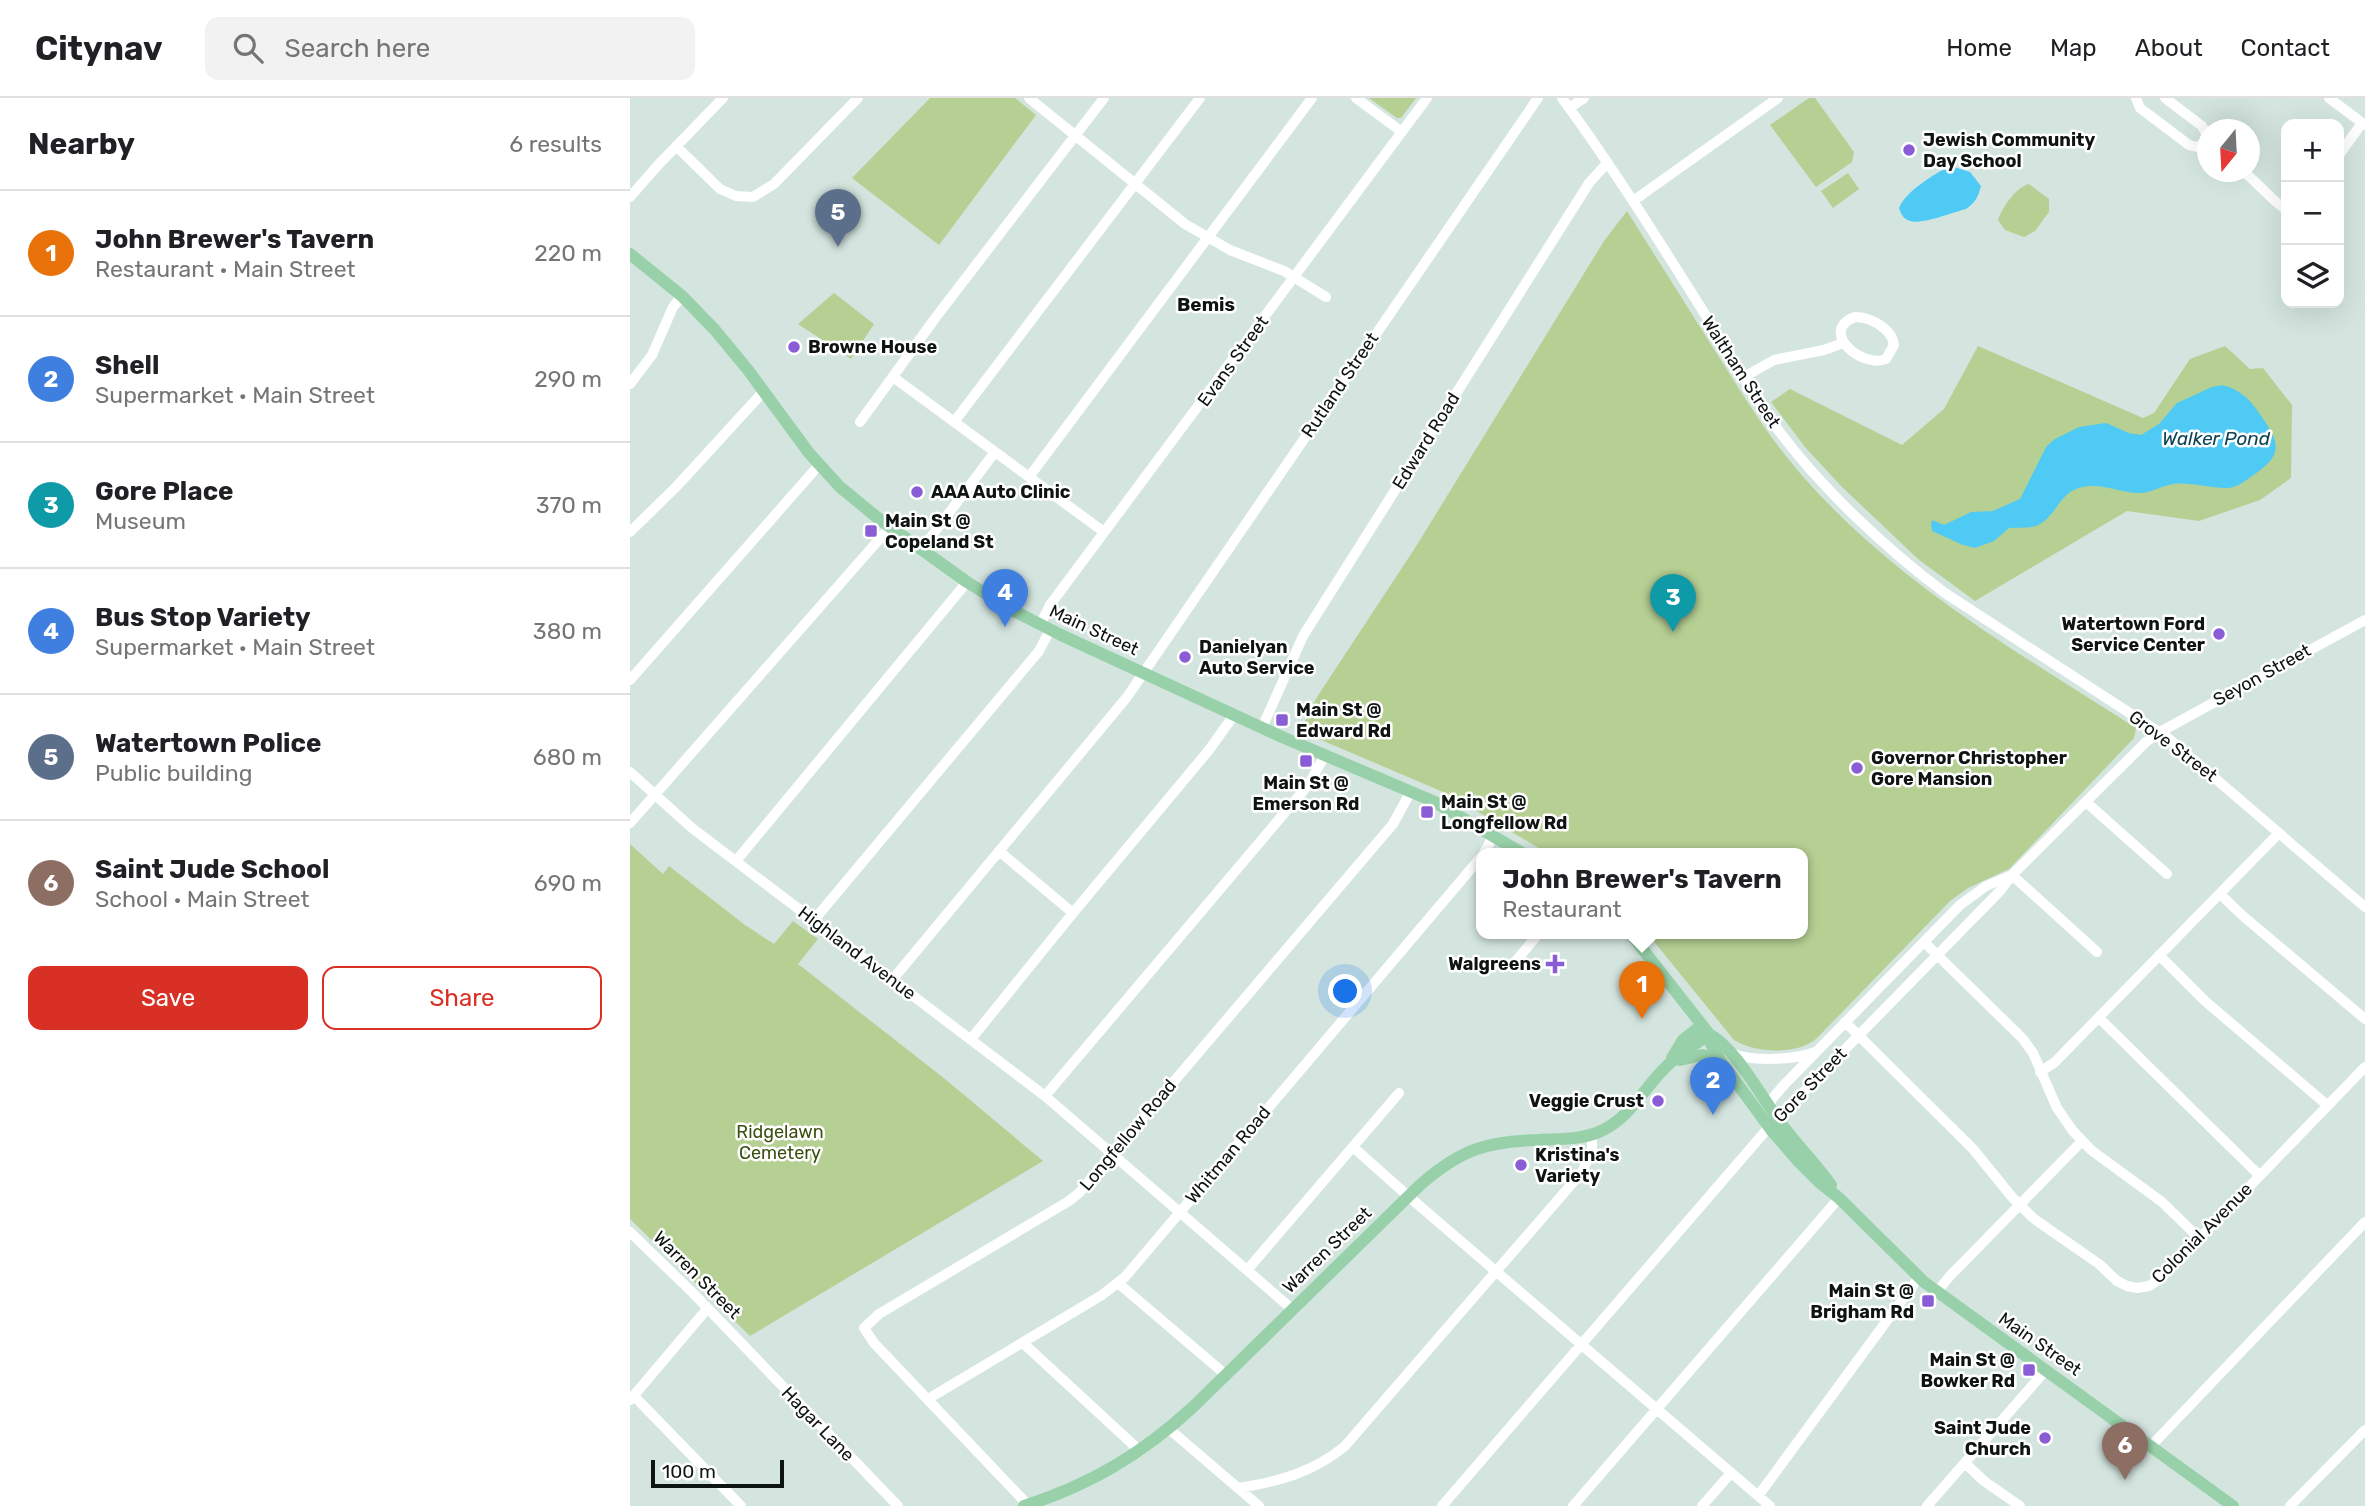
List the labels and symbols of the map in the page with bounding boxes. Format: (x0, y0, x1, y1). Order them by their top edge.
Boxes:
north arrow (2197, 119, 2260, 182)
place label: Jewish Community Day School (1923, 129, 2095, 172)
marker: Jewish Community Day School (1901, 142, 1917, 158)
pin: 5 (815, 189, 861, 247)
district label: Bemis (1177, 293, 1235, 316)
street label: Evans Street (1193, 311, 1273, 411)
street label: Waltham Street (1697, 312, 1785, 432)
street label: Rutland Street (1297, 328, 1383, 442)
place label: Browne House (808, 336, 938, 358)
marker: Browne House (786, 339, 802, 355)
street label: Edward Road (1388, 389, 1464, 493)
water label: Walker Pond (2162, 427, 2271, 450)
place label: AAA Auto Clinic (931, 481, 1071, 503)
marker: AAA Auto Clinic (909, 484, 925, 500)
place label: Main St @ Copeland St (885, 510, 994, 553)
marker: Main St @ Copeland St (863, 523, 879, 539)
pin: 4 (982, 569, 1028, 627)
pin: 3 (1650, 574, 1696, 632)
street label: Main Street (1046, 600, 1142, 660)
place label: Watertown Ford Service Center (2062, 613, 2205, 656)
marker: Watertown Ford Service Center (2211, 626, 2227, 642)
place label: Danielyan Auto Service (1199, 636, 1315, 679)
street label: Seyon Street (2209, 639, 2315, 711)
marker: Danielyan Auto Service (1177, 649, 1193, 665)
place label: Main St @ Edward Rd (1296, 699, 1391, 742)
street label: Grove Street (2124, 706, 2222, 786)
marker: Main St @ Edward Rd (1274, 712, 1290, 728)
place label: Governor Christopher Gore Mansion (1871, 747, 2067, 790)
marker: Main St @ Emerson Rd (1298, 753, 1314, 769)
marker: Governor Christopher Gore Mansion (1849, 760, 1865, 776)
place label: Main St @ Emerson Rd (1253, 772, 1359, 815)
place label: Main St @ Longfellow Rd (1441, 791, 1567, 834)
marker: Main St @ Longfellow Rd (1419, 804, 1435, 820)
street label: Highland Avenue (794, 902, 920, 1004)
place label: Walgreens (1448, 953, 1541, 975)
marker: Walgreens (1547, 956, 1563, 972)
pin: 1 (1619, 961, 1665, 1019)
your location (1328, 974, 1362, 1008)
street label: Gore Street (1769, 1043, 1851, 1127)
pin: 2 (1690, 1057, 1736, 1115)
street label: Longfellow Road (1075, 1075, 1181, 1195)
place label: Veggie Crust (1529, 1090, 1644, 1112)
marker: Veggie Crust (1650, 1093, 1666, 1109)
street label: Whitman Road (1181, 1102, 1275, 1208)
park label: Ridgelawn Cemetery (736, 1121, 824, 1164)
place label: Kristina's Variety (1535, 1144, 1620, 1187)
marker: Kristina's Variety (1513, 1157, 1529, 1173)
street label: Colonial Avenue (2147, 1178, 2257, 1288)
street label: Warren Street (1278, 1202, 1376, 1298)
street label: Warren Street (649, 1227, 745, 1323)
place label: Main St @ Brigham Rd (1810, 1280, 1914, 1323)
marker: Main St @ Brigham Rd (1920, 1293, 1936, 1309)
street label: Main Street (1994, 1307, 2086, 1381)
place label: Main St @ Bowker Rd (1920, 1349, 2015, 1392)
marker: Main St @ Bowker Rd (2021, 1362, 2037, 1378)
street label: Hagar Lane (777, 1382, 859, 1466)
place label: Saint Jude Church (1934, 1417, 2031, 1460)
pin: 6 (2102, 1422, 2148, 1480)
marker: Saint Jude Church (2037, 1430, 2053, 1446)
scale bar (651, 1457, 784, 1489)

